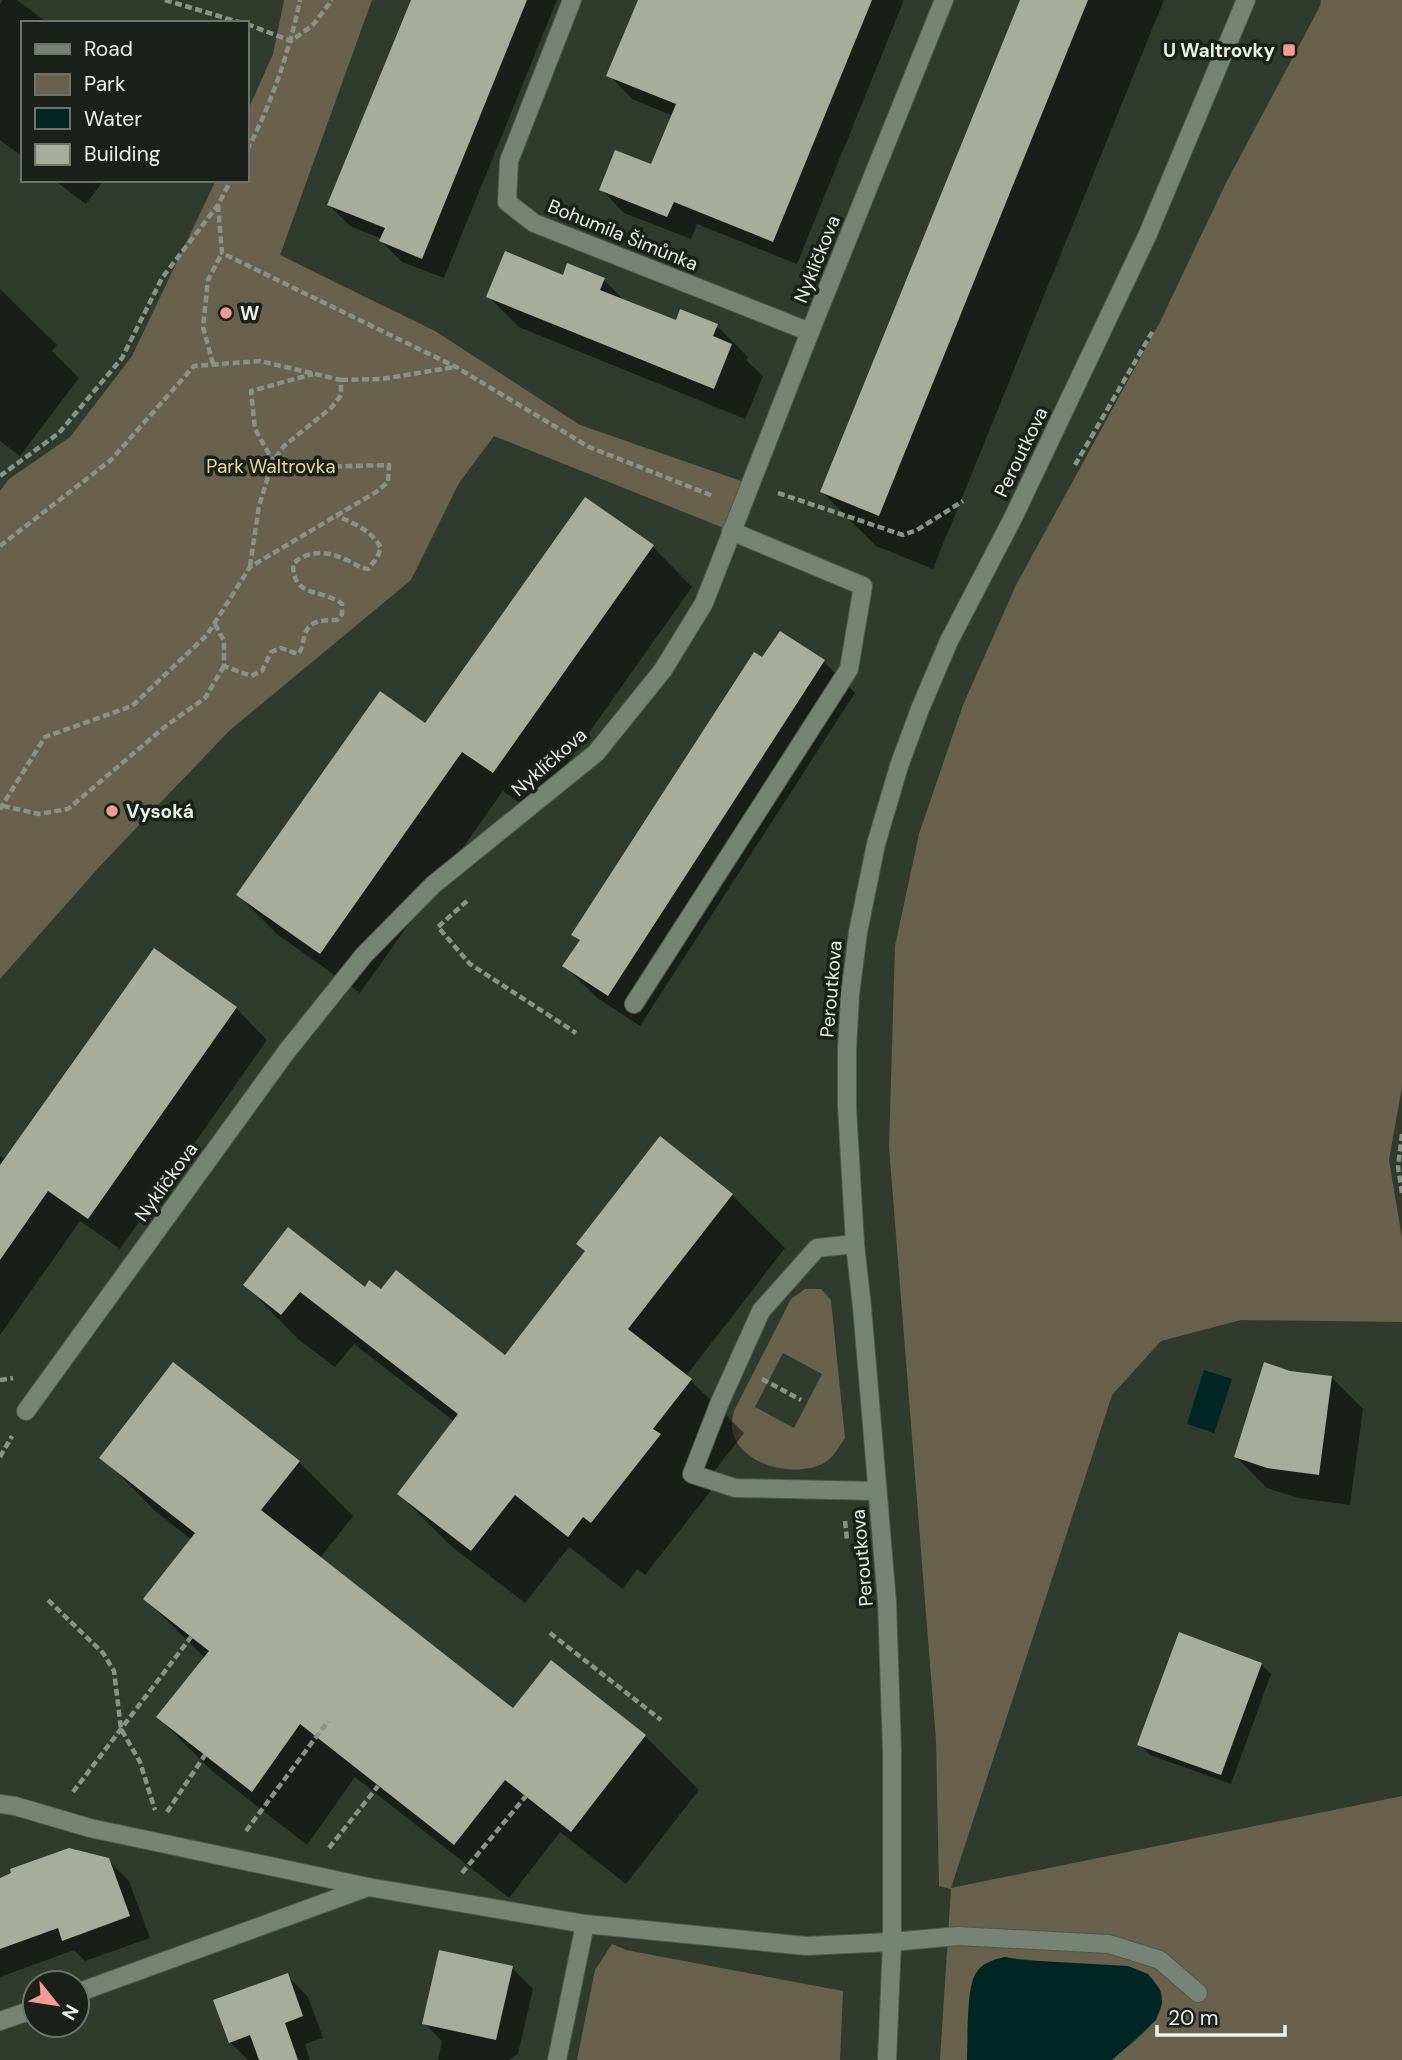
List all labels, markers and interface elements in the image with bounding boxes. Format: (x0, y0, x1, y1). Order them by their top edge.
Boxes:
legend (21, 21, 248, 182)
text: Road (84, 35, 133, 63)
place label: U Waltrovky (1163, 38, 1276, 63)
marker: U Waltrovky (1281, 42, 1297, 58)
text: Park (84, 70, 126, 98)
text: Water (84, 105, 142, 133)
text: Building (84, 140, 161, 168)
street label: Bohumila Šimůnka (544, 193, 702, 277)
street label: Nyklíčkova (788, 212, 846, 306)
place label: W (240, 301, 259, 326)
marker: W (218, 305, 234, 321)
street label: Peroutkova (988, 403, 1054, 501)
park label: Park Waltrovka (206, 454, 336, 479)
street label: Nyklíčkova (506, 722, 592, 802)
place label: Vysoká (126, 799, 194, 824)
marker: Vysoká (104, 803, 120, 819)
street label: Peroutkova (814, 940, 848, 1038)
street label: Nyklíčkova (129, 1137, 203, 1227)
street label: Peroutkova (845, 1509, 879, 1607)
north arrow (21, 1969, 91, 2039)
scale bar (1157, 1994, 1285, 2038)
text: N (56, 2000, 85, 2025)
text: 20 m (1168, 2004, 1219, 2032)

